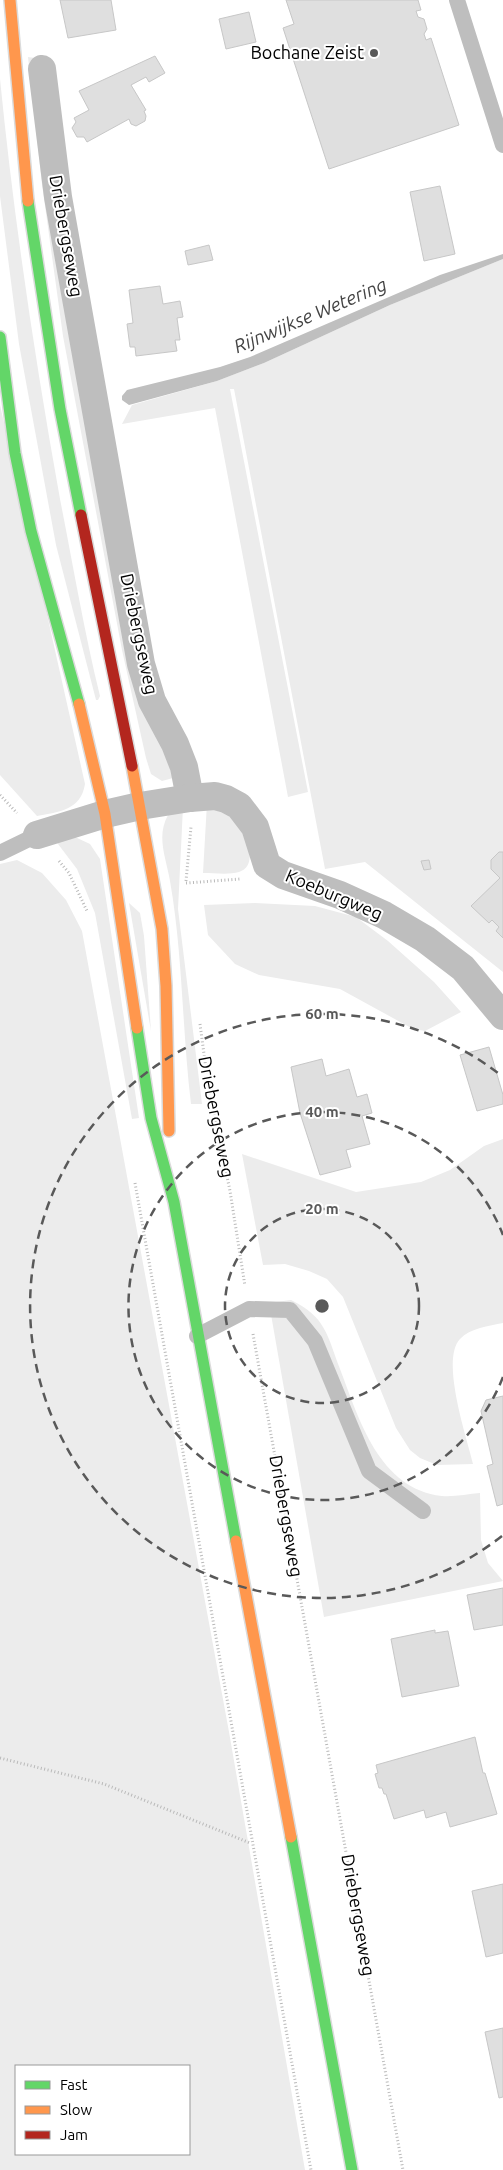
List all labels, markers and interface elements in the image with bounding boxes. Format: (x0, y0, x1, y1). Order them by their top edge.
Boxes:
place label: Bochane Zeist (250, 42, 364, 62)
marker: Bochane Zeist (368, 47, 380, 59)
street label: Driebergseweg (46, 173, 88, 298)
water label: Rijnwijkse Wetering (230, 273, 390, 357)
street label: Driebergseweg (117, 571, 163, 696)
street label: Koeburgweg (283, 865, 386, 923)
text: 60 m (305, 1005, 339, 1022)
street label: Driebergseweg (195, 1054, 239, 1179)
text: 40 m (305, 1103, 339, 1120)
text: 20 m (305, 1200, 339, 1217)
centre of rings (313, 1297, 331, 1315)
street label: Driebergseweg (266, 1453, 308, 1578)
street label: Driebergseweg (338, 1852, 380, 1977)
legend (15, 2065, 190, 2155)
text: Fast (60, 2076, 88, 2093)
text: Slow (60, 2101, 93, 2118)
text: Jam (60, 2126, 88, 2143)

